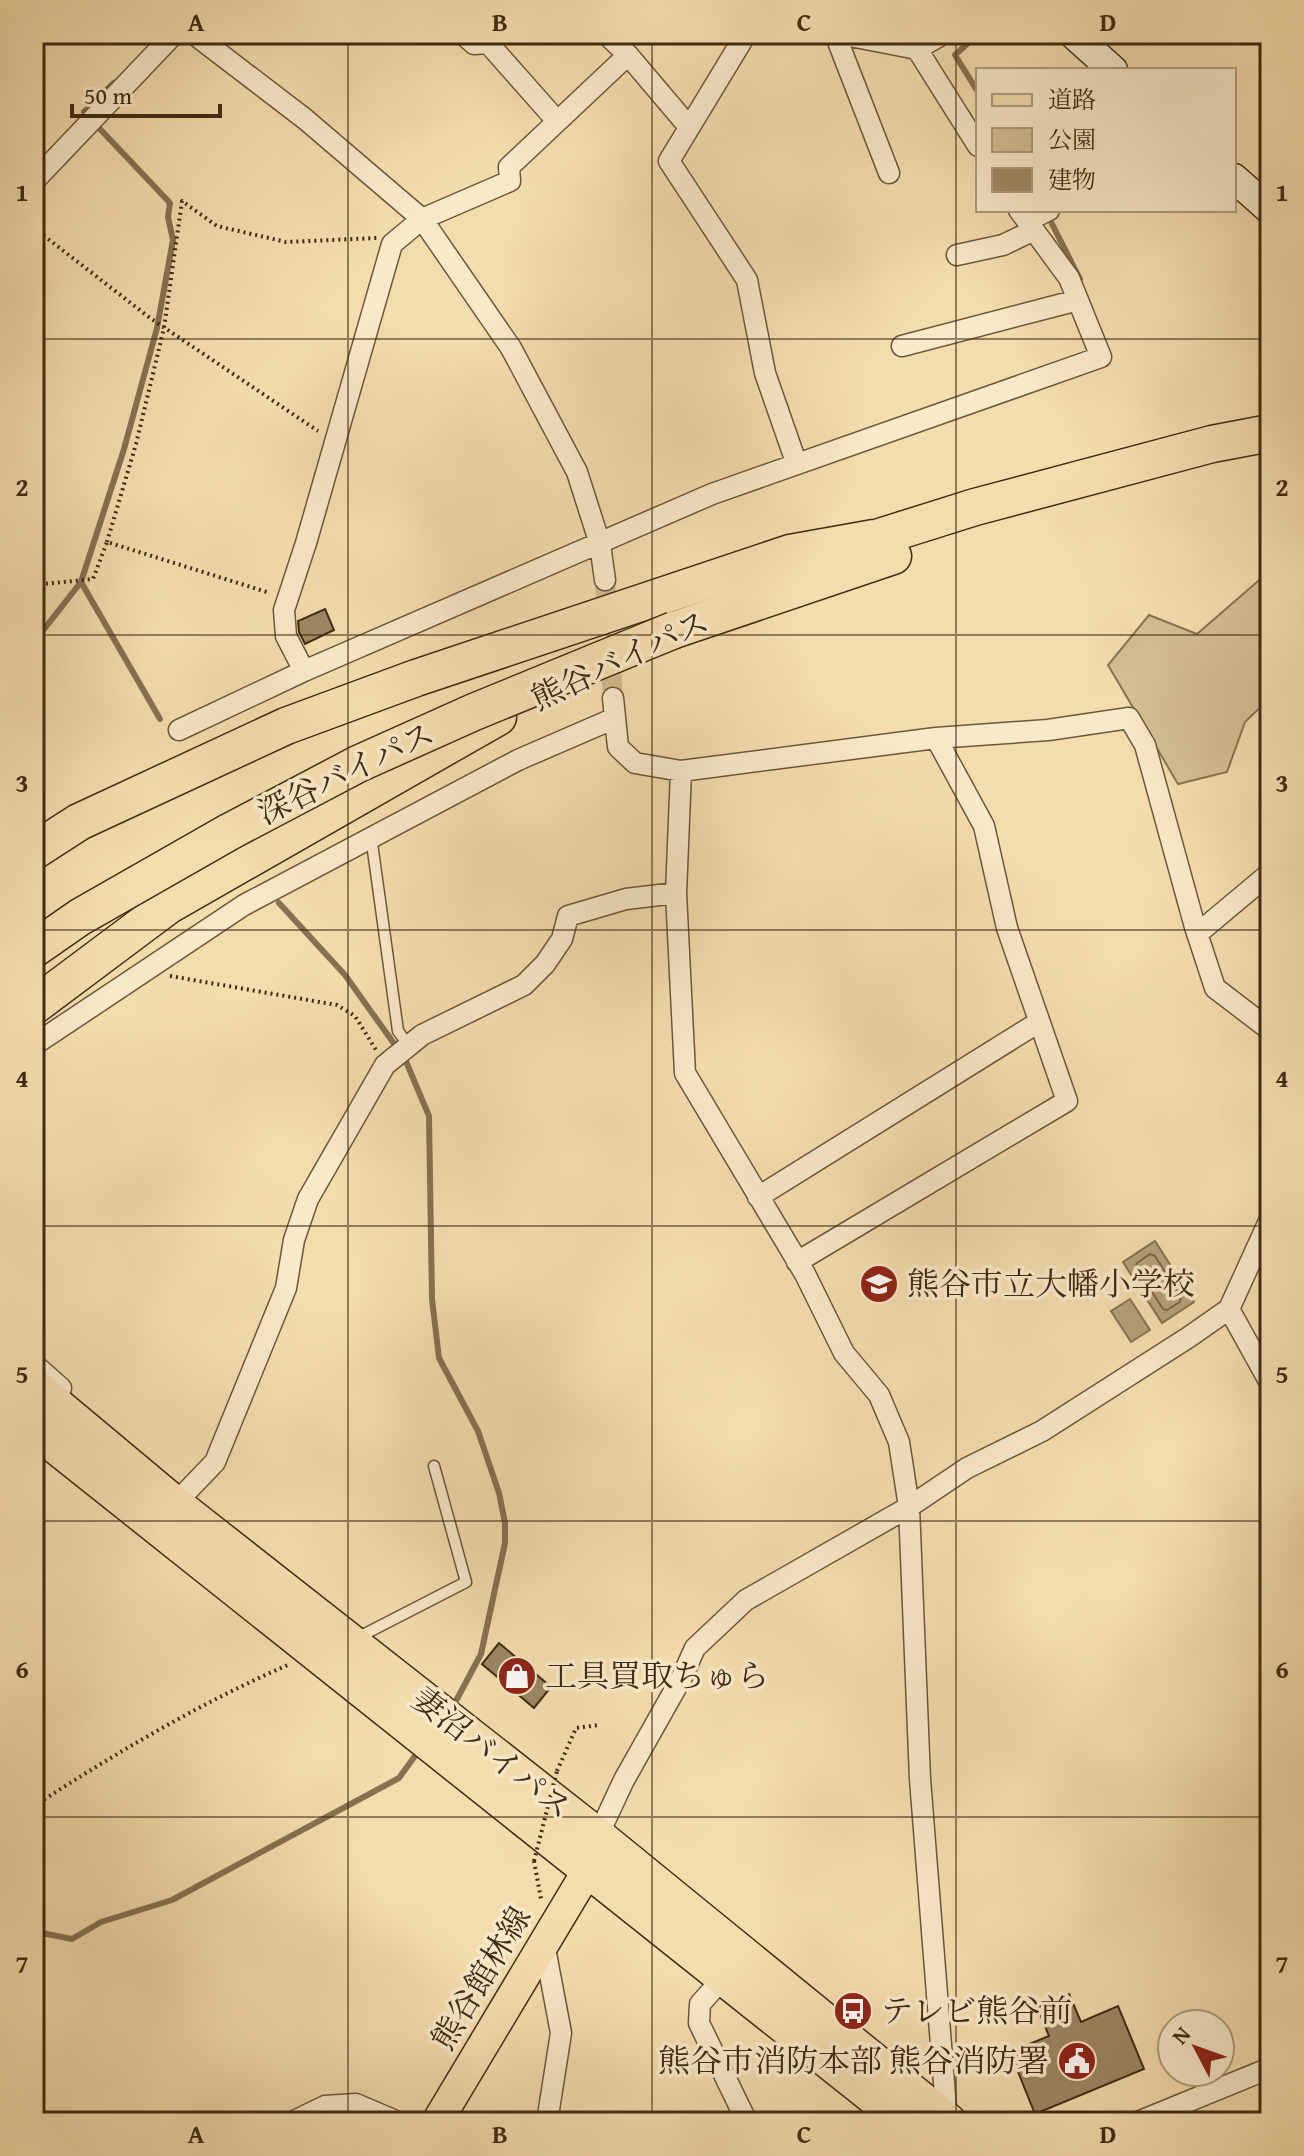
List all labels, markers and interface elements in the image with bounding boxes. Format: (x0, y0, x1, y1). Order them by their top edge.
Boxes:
text: A (188, 2, 205, 41)
text: B (492, 2, 508, 41)
text: C (797, 2, 811, 41)
text: D (1100, 2, 1116, 41)
scale bar (72, 68, 220, 118)
legend (976, 68, 1236, 212)
text: 50 m (84, 78, 132, 113)
text: 道路 (1048, 82, 1096, 117)
text: 公園 (1048, 122, 1096, 157)
text: 建物 (1048, 162, 1096, 197)
text: 1 (15, 172, 29, 211)
text: 1 (1275, 172, 1289, 211)
text: 2 (15, 467, 29, 506)
text: 2 (1275, 467, 1289, 506)
street label: 熊谷バイパス (523, 598, 716, 721)
street label: 深谷バイパス (249, 709, 442, 836)
text: 3 (15, 763, 29, 802)
text: 3 (1275, 763, 1289, 802)
text: 4 (15, 1058, 29, 1097)
text: 4 (1275, 1058, 1289, 1097)
place label: 熊谷市立大幡小学校 (907, 1260, 1195, 1307)
school or university icon: 熊谷市立大幡小学校 (858, 1263, 900, 1305)
text: 5 (15, 1354, 29, 1393)
text: 5 (1275, 1354, 1289, 1393)
text: 6 (15, 1649, 29, 1688)
text: 6 (1275, 1649, 1289, 1688)
place label: 工具買取ちゅら (545, 1652, 769, 1699)
shop icon: 工具買取ちゅら (496, 1655, 538, 1697)
street label: 妻沼バイパス (402, 1675, 582, 1830)
street label: 熊谷館林線 (419, 1897, 542, 2058)
text: 7 (15, 1944, 29, 1983)
text: 7 (1275, 1944, 1289, 1983)
place label: テレビ熊谷前 (881, 1987, 1072, 2034)
bus stop icon: テレビ熊谷前 (832, 1990, 874, 2032)
north arrow (1156, 2008, 1236, 2088)
text: N (1164, 2019, 1198, 2051)
place label: 熊谷市消防本部 熊谷消防署 (658, 2037, 1049, 2084)
public building icon: 熊谷市消防本部 熊谷消防署 (1056, 2040, 1098, 2082)
text: A (188, 2114, 205, 2153)
text: B (492, 2114, 508, 2153)
text: C (797, 2114, 811, 2153)
text: D (1100, 2114, 1116, 2153)

